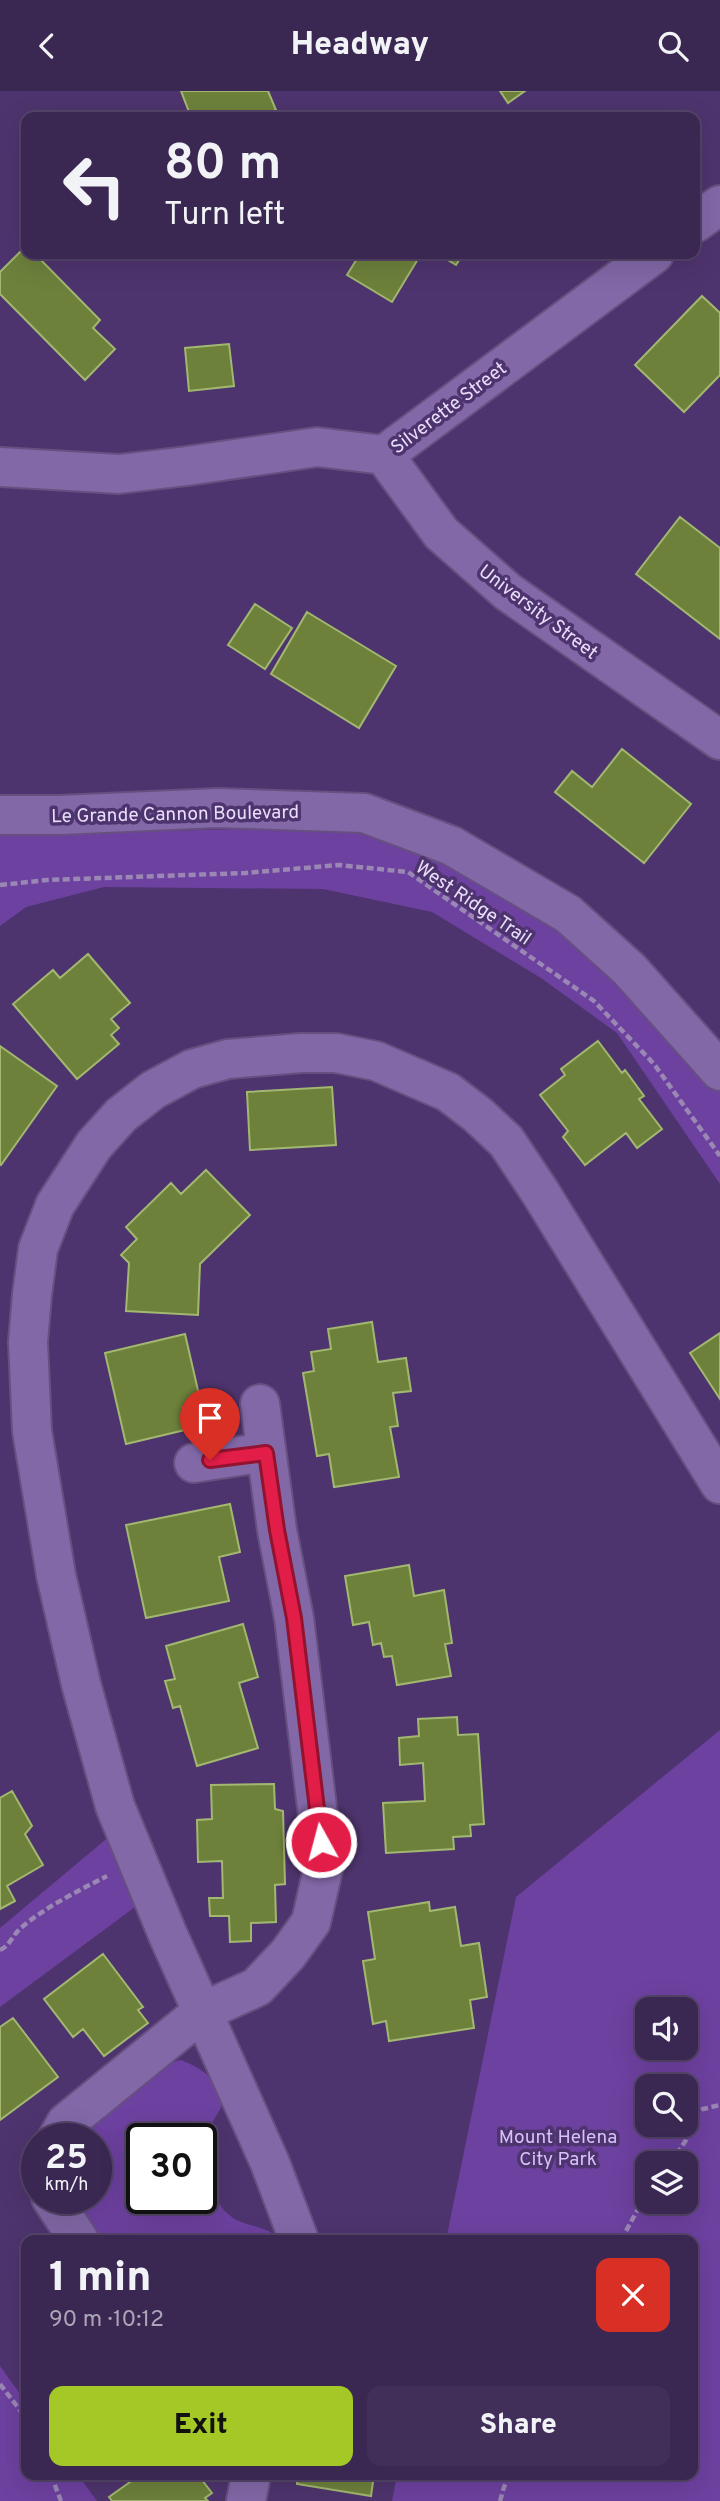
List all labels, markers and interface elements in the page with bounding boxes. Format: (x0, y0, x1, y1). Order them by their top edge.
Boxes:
text: Headway (291, 26, 429, 66)
icon: back (28, 27, 66, 65)
icon: search (654, 27, 692, 65)
text: 80 m (164, 135, 281, 197)
icon: left (49, 140, 140, 231)
text: Turn left (164, 196, 285, 236)
street label: Silverette Street (386, 357, 512, 460)
street label: University Street (473, 560, 602, 665)
street label: Le Grande Cannon Boulevard (51, 801, 299, 829)
street label: West Ridge Trail (410, 856, 536, 951)
pin (180, 1388, 240, 1460)
icon: arrive (191, 1399, 229, 1437)
position arrow (284, 1805, 358, 1879)
map controls (635, 1997, 698, 2214)
button: sound (635, 1997, 698, 2060)
button: search (635, 2074, 698, 2137)
speed limit sign: 30 (126, 2123, 217, 2214)
park label: Mount Helena City Park (499, 2126, 617, 2172)
text: 25 (45, 2137, 88, 2181)
button: layers (635, 2151, 698, 2214)
text: km/h (45, 2174, 88, 2197)
text: 1 min (49, 2253, 152, 2306)
button: close (596, 2258, 670, 2332)
text: 90 m · 10:12 (49, 2306, 164, 2335)
button: Exit (49, 2386, 353, 2466)
button: Share (367, 2386, 670, 2466)

